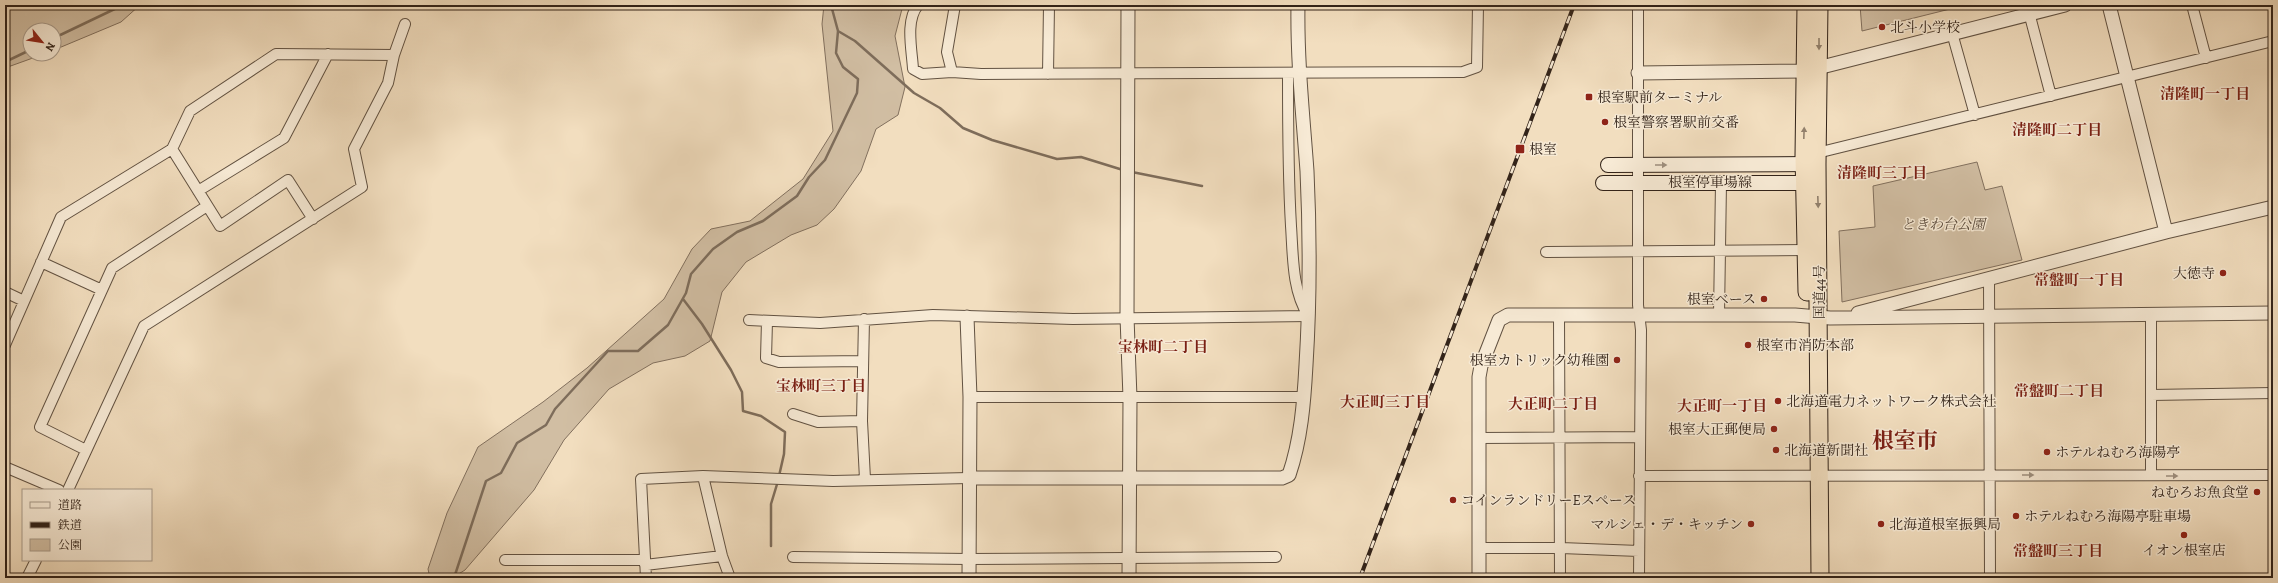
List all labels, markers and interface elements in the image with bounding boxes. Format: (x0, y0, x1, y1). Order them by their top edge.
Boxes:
place label: 北斗小学校 (1890, 18, 1960, 37)
north arrow (22, 22, 62, 62)
marker: 北斗小学校 (1877, 22, 1887, 32)
one-way arrow (1816, 38, 1822, 51)
text: N (42, 40, 59, 54)
district label: 清隆町一丁目 (2160, 84, 2250, 104)
place label: 根室駅前ターミナル (1597, 88, 1722, 107)
marker: 根室駅前ターミナル (1584, 92, 1594, 102)
place label: 根室警察署駅前交番 (1613, 113, 1739, 132)
marker: 根室警察署駅前交番 (1600, 117, 1610, 127)
district label: 清隆町二丁目 (2012, 120, 2102, 140)
one-way arrow (1801, 127, 1808, 139)
place label: 根室 (1529, 140, 1557, 159)
marker: 根室 (1514, 143, 1526, 155)
one-way arrow (1655, 162, 1668, 168)
district label: 清隆町三丁目 (1837, 163, 1927, 183)
street label: 根室停車場線 (1668, 173, 1752, 192)
one-way arrow (1815, 196, 1821, 209)
park label: ときわ台公園 (1901, 215, 1987, 234)
place label: 大徳寺 (2173, 264, 2215, 283)
street label: 国道44号 (1810, 265, 1829, 319)
marker: 大徳寺 (2218, 268, 2228, 278)
district label: 常盤町一丁目 (2034, 270, 2124, 290)
place label: 根室ベース (1687, 290, 1756, 309)
marker: 根室ベース (1759, 294, 1769, 304)
place label: 根室市消防本部 (1756, 336, 1854, 355)
district label: 宝林町二丁目 (1118, 337, 1208, 357)
marker: 根室市消防本部 (1743, 340, 1753, 350)
place label: 根室カトリック幼稚園 (1470, 351, 1609, 370)
marker: 根室カトリック幼稚園 (1612, 355, 1622, 365)
district label: 宝林町三丁目 (776, 376, 866, 396)
district label: 常盤町二丁目 (2014, 381, 2104, 401)
district label: 大正町三丁目 (1340, 392, 1430, 412)
place label: 北海道電力ネットワーク株式会社 (1786, 392, 1996, 411)
district label: 大正町二丁目 (1508, 394, 1598, 414)
district label: 大正町一丁目 (1677, 396, 1767, 416)
marker: 北海道電力ネットワーク株式会社 (1773, 396, 1783, 406)
place label: 根室大正郵便局 (1668, 420, 1766, 439)
marker: 根室大正郵便局 (1769, 424, 1779, 434)
district label: 根室市 (1872, 426, 1938, 456)
place label: 北海道新聞社 (1784, 441, 1868, 460)
place label: ホテルねむろ海陽亭 (2055, 443, 2180, 462)
marker: 北海道新聞社 (1771, 445, 1781, 455)
marker: ホテルねむろ海陽亭 (2042, 447, 2052, 457)
one-way arrow (2022, 472, 2035, 478)
one-way arrow (2166, 473, 2179, 479)
place label: ねむろお魚食堂 (2151, 483, 2249, 502)
marker: ねむろお魚食堂 (2252, 487, 2262, 497)
legend (22, 489, 152, 561)
place label: コインランドリーEスペース (1461, 491, 1636, 510)
marker: コインランドリーEスペース (1448, 495, 1458, 505)
text: 道路 (58, 497, 82, 513)
place label: ホテルねむろ海陽亭駐車場 (2024, 507, 2191, 526)
marker: ホテルねむろ海陽亭駐車場 (2011, 511, 2021, 521)
place label: マルシェ・デ・キッチン (1591, 515, 1743, 534)
place label: 北海道根室振興局 (1889, 515, 2001, 534)
text: 鉄道 (57, 517, 82, 533)
marker: マルシェ・デ・キッチン (1746, 519, 1756, 529)
marker: 北海道根室振興局 (1876, 519, 1886, 529)
marker: イオン根室店 (2179, 530, 2189, 540)
text: 公園 (58, 537, 82, 553)
district label: 常盤町三丁目 (2013, 541, 2103, 561)
place label: イオン根室店 (2142, 541, 2226, 560)

